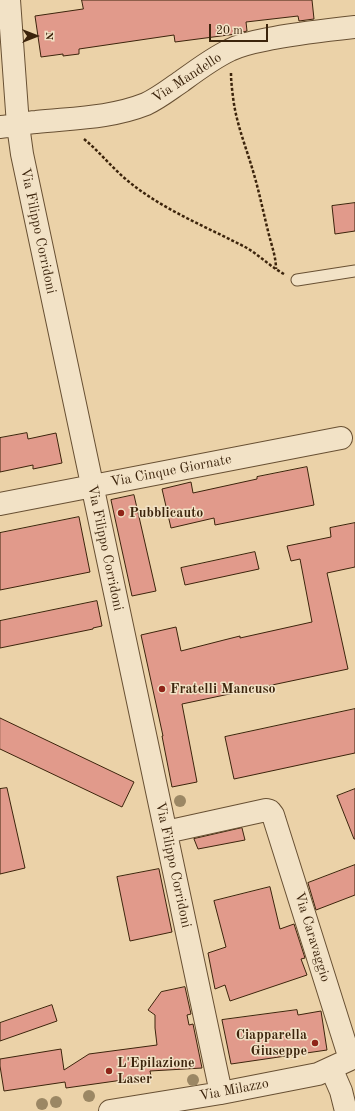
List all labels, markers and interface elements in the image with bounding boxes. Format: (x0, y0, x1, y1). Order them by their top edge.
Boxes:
north arrow (16, 16, 56, 56)
scale bar (211, 16, 270, 42)
text: 20 m (216, 25, 243, 37)
text: N (43, 32, 54, 40)
street label: Via Mandello (149, 49, 225, 107)
street label: Via Filippo Corridoni (16, 167, 60, 295)
street label: Via Cinque Giornate (109, 451, 233, 491)
street label: Via Filippo Corridoni (83, 484, 127, 612)
place label: Pubblicauto (129, 505, 203, 521)
marker: Pubblicauto (116, 508, 126, 518)
place label: Fratelli Mancuso (170, 681, 276, 697)
marker: Fratelli Mancuso (157, 684, 167, 694)
street label: Via Filippo Corridoni (151, 801, 195, 929)
street label: Via Caravaggio (290, 890, 334, 984)
place label: Ciapparella Giuseppe (236, 1027, 307, 1060)
marker: Ciapparella Giuseppe (310, 1038, 320, 1048)
place label: L'Epilazione Laser (117, 1055, 195, 1088)
marker: L'Epilazione Laser (104, 1066, 114, 1076)
street label: Via Milazzo (198, 1075, 270, 1105)

